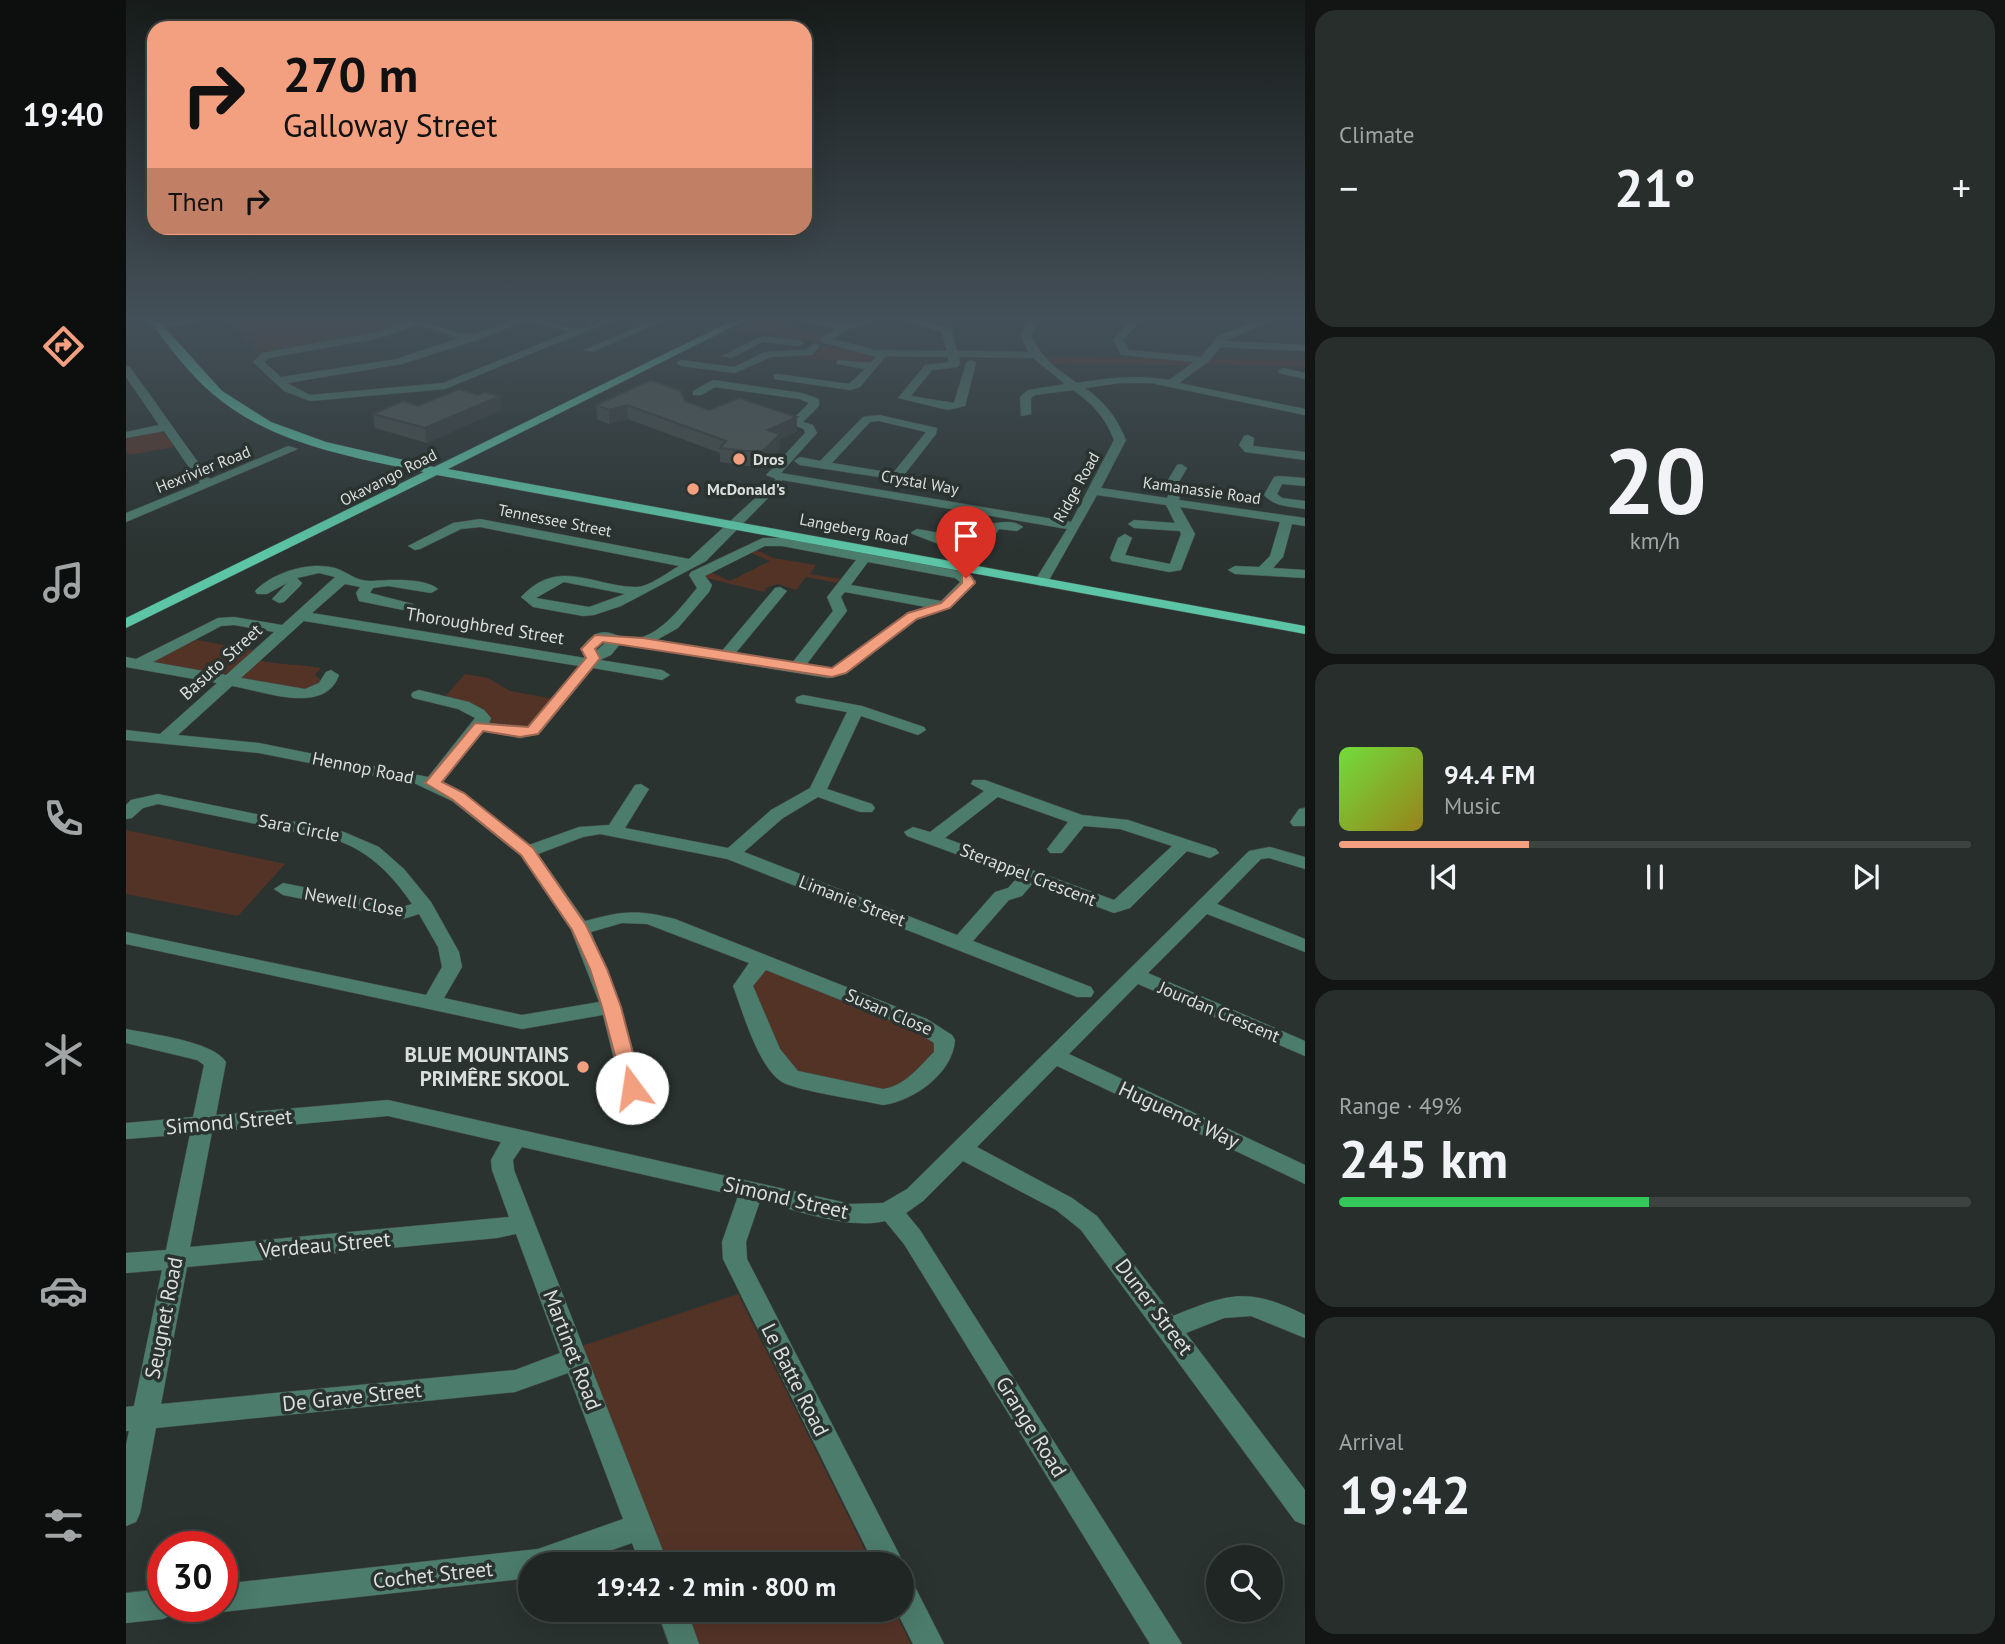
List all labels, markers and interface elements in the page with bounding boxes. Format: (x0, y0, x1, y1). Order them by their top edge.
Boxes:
text: 270 m (283, 42, 418, 106)
icon: right (168, 49, 259, 140)
text: 19:40 (22, 93, 104, 135)
text: Galloway Street (283, 104, 497, 146)
text: Climate (1339, 120, 1414, 149)
text: 21° (1614, 154, 1696, 221)
text: − (1339, 163, 1358, 212)
text: + (1952, 163, 1971, 212)
icon: right (238, 182, 276, 220)
text: Then (168, 185, 224, 218)
icon: directions (39, 322, 88, 371)
text: 20 (1603, 421, 1707, 539)
street label: Hexrivier Road (153, 441, 253, 497)
street label: Okavango Road (336, 444, 440, 510)
street label: Ridge Road (1049, 448, 1103, 526)
place label: Dros (753, 449, 785, 469)
marker: Dros (731, 451, 747, 467)
street label: Crystal Way (880, 465, 961, 499)
street label: Kamanassie Road (1142, 472, 1262, 508)
place label: McDonald's (707, 479, 786, 499)
marker: McDonald's (685, 481, 701, 497)
street label: Tennessee Street (497, 499, 614, 541)
pin (936, 506, 996, 578)
street label: Langeberg Road (798, 509, 910, 549)
icon: arrive (947, 517, 985, 555)
text: km/h (1630, 526, 1680, 555)
icon: music (39, 558, 88, 607)
street label: Thoroughbred Street (404, 602, 566, 649)
street label: Basuto Street (175, 619, 267, 705)
street label: Hennop Road (310, 746, 416, 789)
text: 94.4 FM (1444, 758, 1535, 791)
text: Music (1444, 791, 1501, 820)
icon: phone (39, 794, 88, 843)
street label: Sara Circle (257, 808, 342, 847)
street label: Sterappel Crescent (957, 838, 1099, 911)
icon: previous (1425, 858, 1463, 896)
icon: pause (1636, 858, 1674, 896)
icon: next (1847, 858, 1885, 896)
street label: Limanie Street (796, 870, 909, 931)
street label: Newell Close (303, 881, 406, 922)
street label: Jourdan Crescent (1154, 975, 1283, 1047)
street label: Susan Close (842, 983, 936, 1040)
icon: climate (39, 1030, 88, 1079)
place label: BLUE MOUNTAINS PRIMÊRE SKOOL (405, 1041, 569, 1092)
position arrow (595, 1051, 669, 1125)
marker: BLUE MOUNTAINS PRIMÊRE SKOOL (575, 1059, 591, 1075)
street label: Huguenot Way (1114, 1075, 1244, 1154)
text: Range · 49% (1339, 1091, 1462, 1120)
street label: Simond Street (164, 1103, 293, 1140)
text: 245 km (1339, 1125, 1508, 1192)
street label: Simond Street (721, 1170, 851, 1225)
street label: Verdeau Street (257, 1225, 392, 1264)
street label: Duner Street (1109, 1253, 1199, 1360)
street label: Seugnet Road (138, 1255, 189, 1381)
icon: car (39, 1266, 88, 1315)
street label: Martinet Road (537, 1286, 608, 1414)
street label: Le Batte Road (755, 1319, 835, 1441)
street label: Grange Road (990, 1371, 1073, 1482)
street label: De Grave Street (281, 1376, 423, 1417)
text: Arrival (1339, 1427, 1403, 1456)
text: 19:42 (1339, 1461, 1471, 1528)
icon: filters (39, 1501, 88, 1550)
speed limit sign: 30 (147, 1531, 238, 1622)
map controls (1206, 1545, 1283, 1622)
button: search (1206, 1545, 1283, 1622)
street label: Cochet Street (372, 1555, 494, 1594)
text: 19:42 · 2 min · 800 m (596, 1570, 836, 1603)

